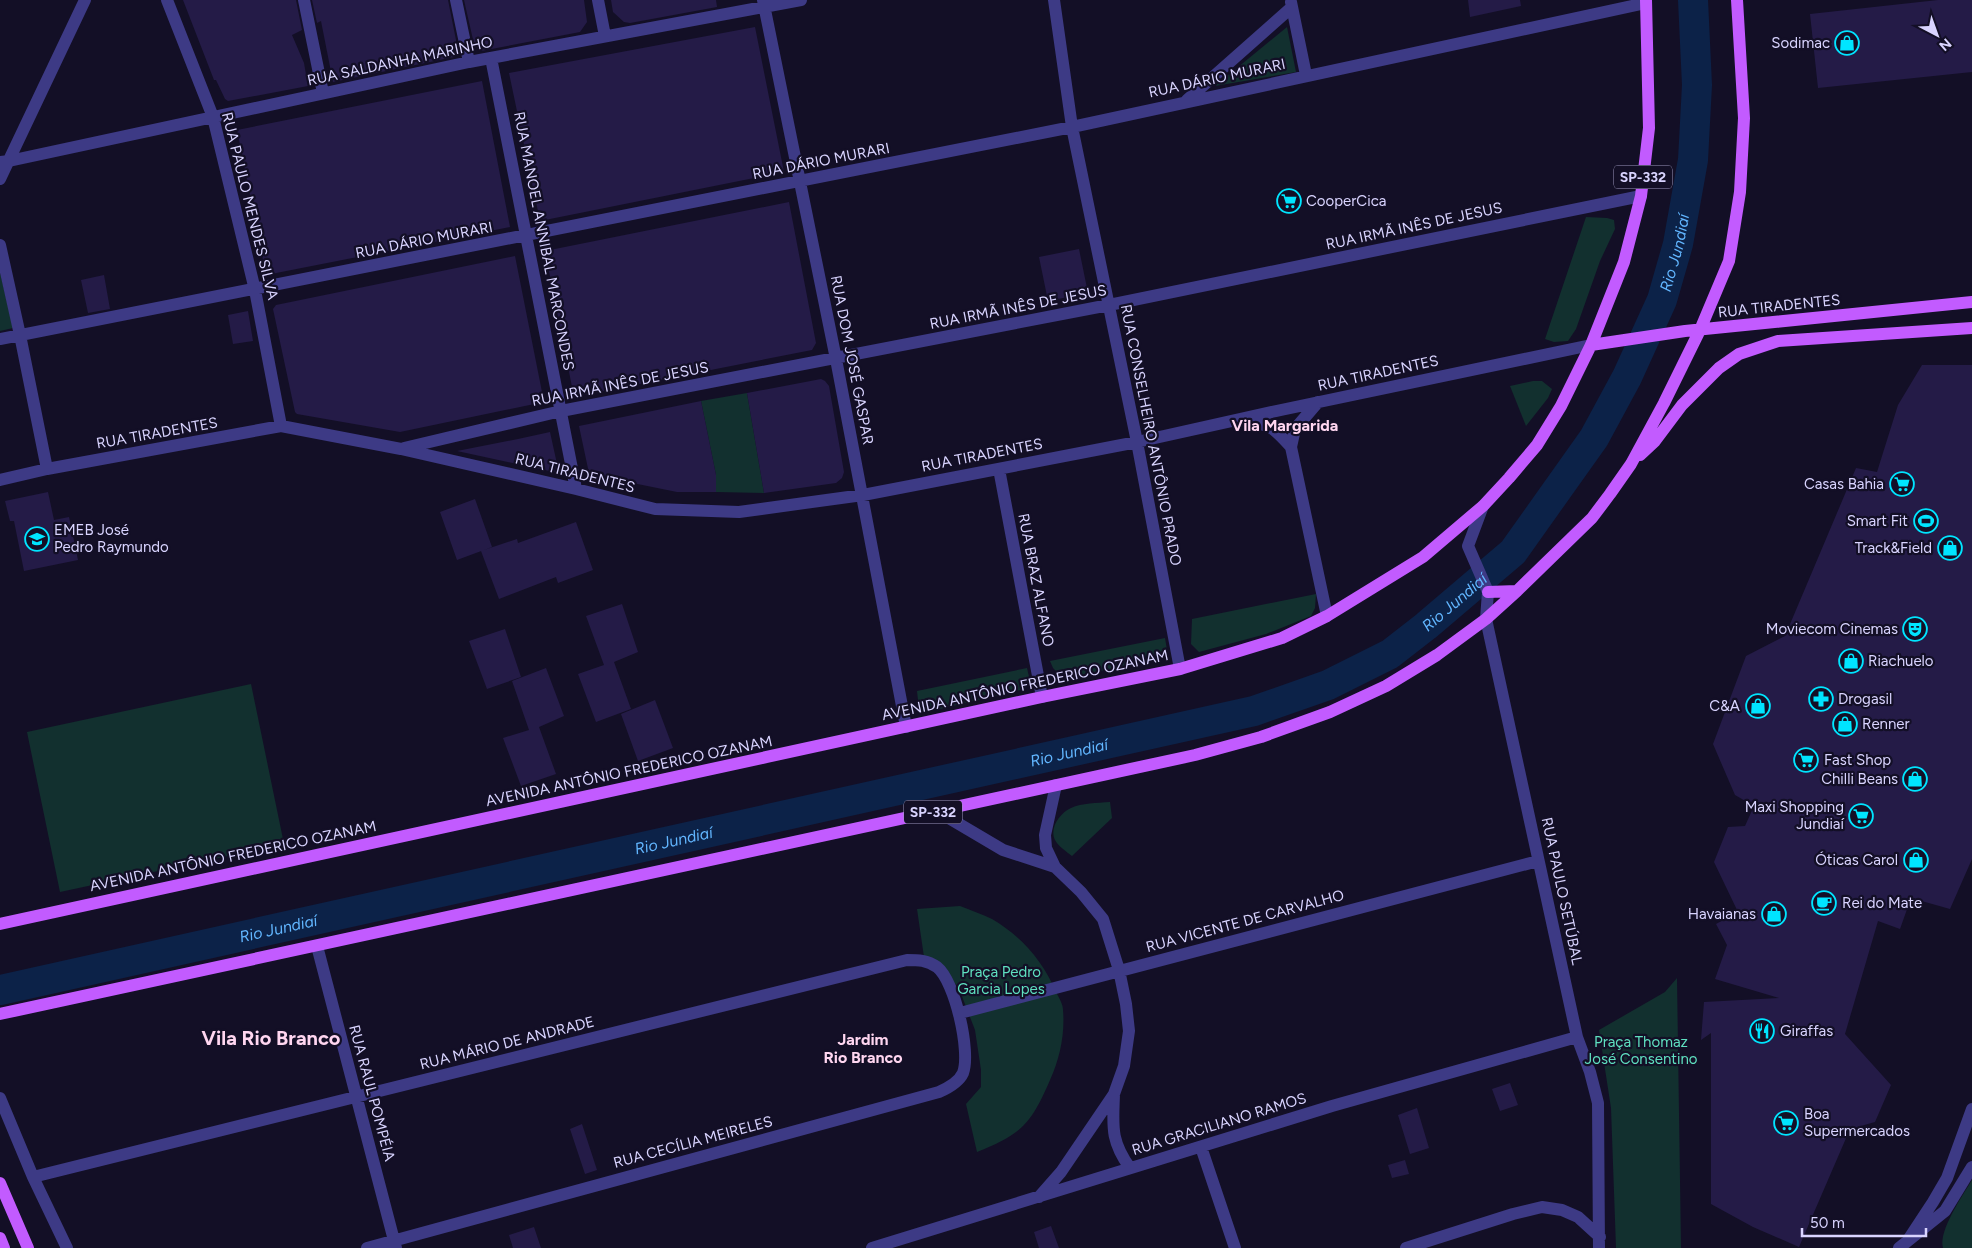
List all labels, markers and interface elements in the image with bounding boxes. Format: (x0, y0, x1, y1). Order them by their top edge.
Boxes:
north arrow (1912, 10, 1962, 60)
shop icon: Sodimac (1834, 30, 1860, 56)
street label: RUA SALDANHA MARINHO (306, 33, 494, 89)
place label: Sodimac (1771, 34, 1830, 52)
text: N (1936, 34, 1955, 54)
street label: RUA DÁRIO MURARI (1147, 55, 1287, 101)
street label: RUA PAULO MENDES SILVA (218, 110, 282, 302)
street label: RUA MANOEL ANNIBAL MARCONDES (510, 110, 578, 372)
street label: RUA DÁRIO MURARI (751, 139, 891, 183)
road number: SP-332 (1614, 166, 1672, 188)
supermarket icon: CooperCica (1276, 188, 1302, 214)
place label: CooperCica (1306, 192, 1386, 210)
street label: RUA IRMÃ INÊS DE JESUS (1324, 198, 1504, 254)
water label: Rio Jundiaí (1655, 210, 1693, 294)
street label: RUA DÁRIO MURARI (354, 218, 494, 262)
street label: RUA DOM JOSÉ GASPAR (827, 274, 877, 446)
street label: RUA IRMÃ INÊS DE JESUS (928, 281, 1108, 333)
street label: RUA TIRADENTES (1717, 291, 1841, 321)
street label: RUA CONSELHEIRO ANTÔNIO PRADO (1117, 303, 1185, 567)
street label: RUA TIRADENTES (1316, 351, 1440, 395)
street label: RUA IRMÃ INÊS DE JESUS (530, 358, 710, 410)
street label: RUA TIRADENTES (95, 413, 219, 453)
district label: Vila Margarida (1232, 416, 1338, 435)
street label: RUA TIRADENTES (920, 434, 1044, 476)
street label: RUA TIRADENTES (513, 449, 637, 497)
supermarket icon: Casas Bahia (1889, 471, 1915, 497)
place label: Casas Bahia (1804, 475, 1884, 493)
sports icon: Smart Fit (1913, 508, 1939, 534)
street label: RUA BRAZ ALFANO (1014, 512, 1058, 648)
place label: Smart Fit (1847, 512, 1908, 530)
place label: EMEB José Pedro Raymundo (54, 521, 169, 556)
school or university icon: EMEB José Pedro Raymundo (24, 526, 50, 552)
shop icon: Track&Field (1937, 535, 1963, 561)
place label: Track&Field (1855, 539, 1932, 557)
water label: Rio Jundiaí (1418, 568, 1492, 635)
theatre icon: Moviecom Cinemas (1902, 616, 1928, 642)
place label: Moviecom Cinemas (1766, 620, 1898, 638)
street label: AVENIDA ANTÔNIO FREDERICO OZANAM (880, 646, 1170, 724)
shop icon: Riachuelo (1838, 648, 1864, 674)
place label: Riachuelo (1868, 652, 1934, 670)
pharmacy icon: Drogasil (1808, 686, 1834, 712)
place label: Drogasil (1838, 690, 1892, 708)
shop icon: C&A (1745, 693, 1771, 719)
place label: C&A (1709, 697, 1740, 715)
shop icon: Renner (1832, 711, 1858, 737)
place label: Renner (1862, 715, 1910, 733)
street label: AVENIDA ANTÔNIO FREDERICO OZANAM (484, 732, 774, 810)
water label: Rio Jundiaí (1028, 734, 1112, 770)
supermarket icon: Fast Shop (1793, 747, 1819, 773)
place label: Fast Shop (1824, 751, 1891, 769)
shop icon: Chilli Beans (1902, 766, 1928, 792)
place label: Chilli Beans (1821, 770, 1898, 788)
place label: Maxi Shopping Jundiaí (1745, 798, 1846, 833)
road number: SP-332 (904, 800, 962, 824)
supermarket icon: Maxi Shopping Jundiaí (1848, 803, 1874, 829)
street label: RUA PAULO SETÚBAL (1538, 816, 1586, 967)
street label: AVENIDA ANTÔNIO FREDERICO OZANAM (88, 817, 378, 895)
water label: Rio Jundiaí (633, 822, 717, 858)
shop icon: Óticas Carol (1903, 847, 1929, 873)
place label: Óticas Carol (1815, 851, 1898, 869)
street label: RUA VICENTE DE CARVALHO (1144, 886, 1346, 956)
cafe icon: Rei do Mate (1811, 890, 1837, 916)
place label: Rei do Mate (1842, 894, 1922, 912)
shop icon: Havaianas (1761, 901, 1787, 927)
place label: Havaianas (1688, 905, 1756, 923)
water label: Rio Jundiaí (237, 910, 321, 946)
park label: Praça Pedro Garcia Lopes (957, 963, 1045, 998)
street label: RUA MÁRIO DE ANDRADE (418, 1013, 596, 1073)
restaurant icon: Giraffas (1749, 1018, 1775, 1044)
place label: Giraffas (1780, 1022, 1833, 1040)
street label: RUA RAUL POMPÉIA (345, 1023, 399, 1163)
district label: Vila Rio Branco (202, 1026, 341, 1050)
district label: Jardim Rio Branco (823, 1030, 903, 1067)
park label: Praça Thomaz José Consentino (1585, 1033, 1698, 1068)
street label: RUA GRACILIANO RAMOS (1130, 1089, 1308, 1159)
place label: Boa Supermercados (1804, 1105, 1910, 1140)
supermarket icon: Boa Supermercados (1773, 1110, 1799, 1136)
street label: RUA CECÍLIA MEIRELES (611, 1112, 775, 1172)
scale bar (1802, 1206, 1926, 1238)
text: 50 m (1810, 1214, 1845, 1232)

